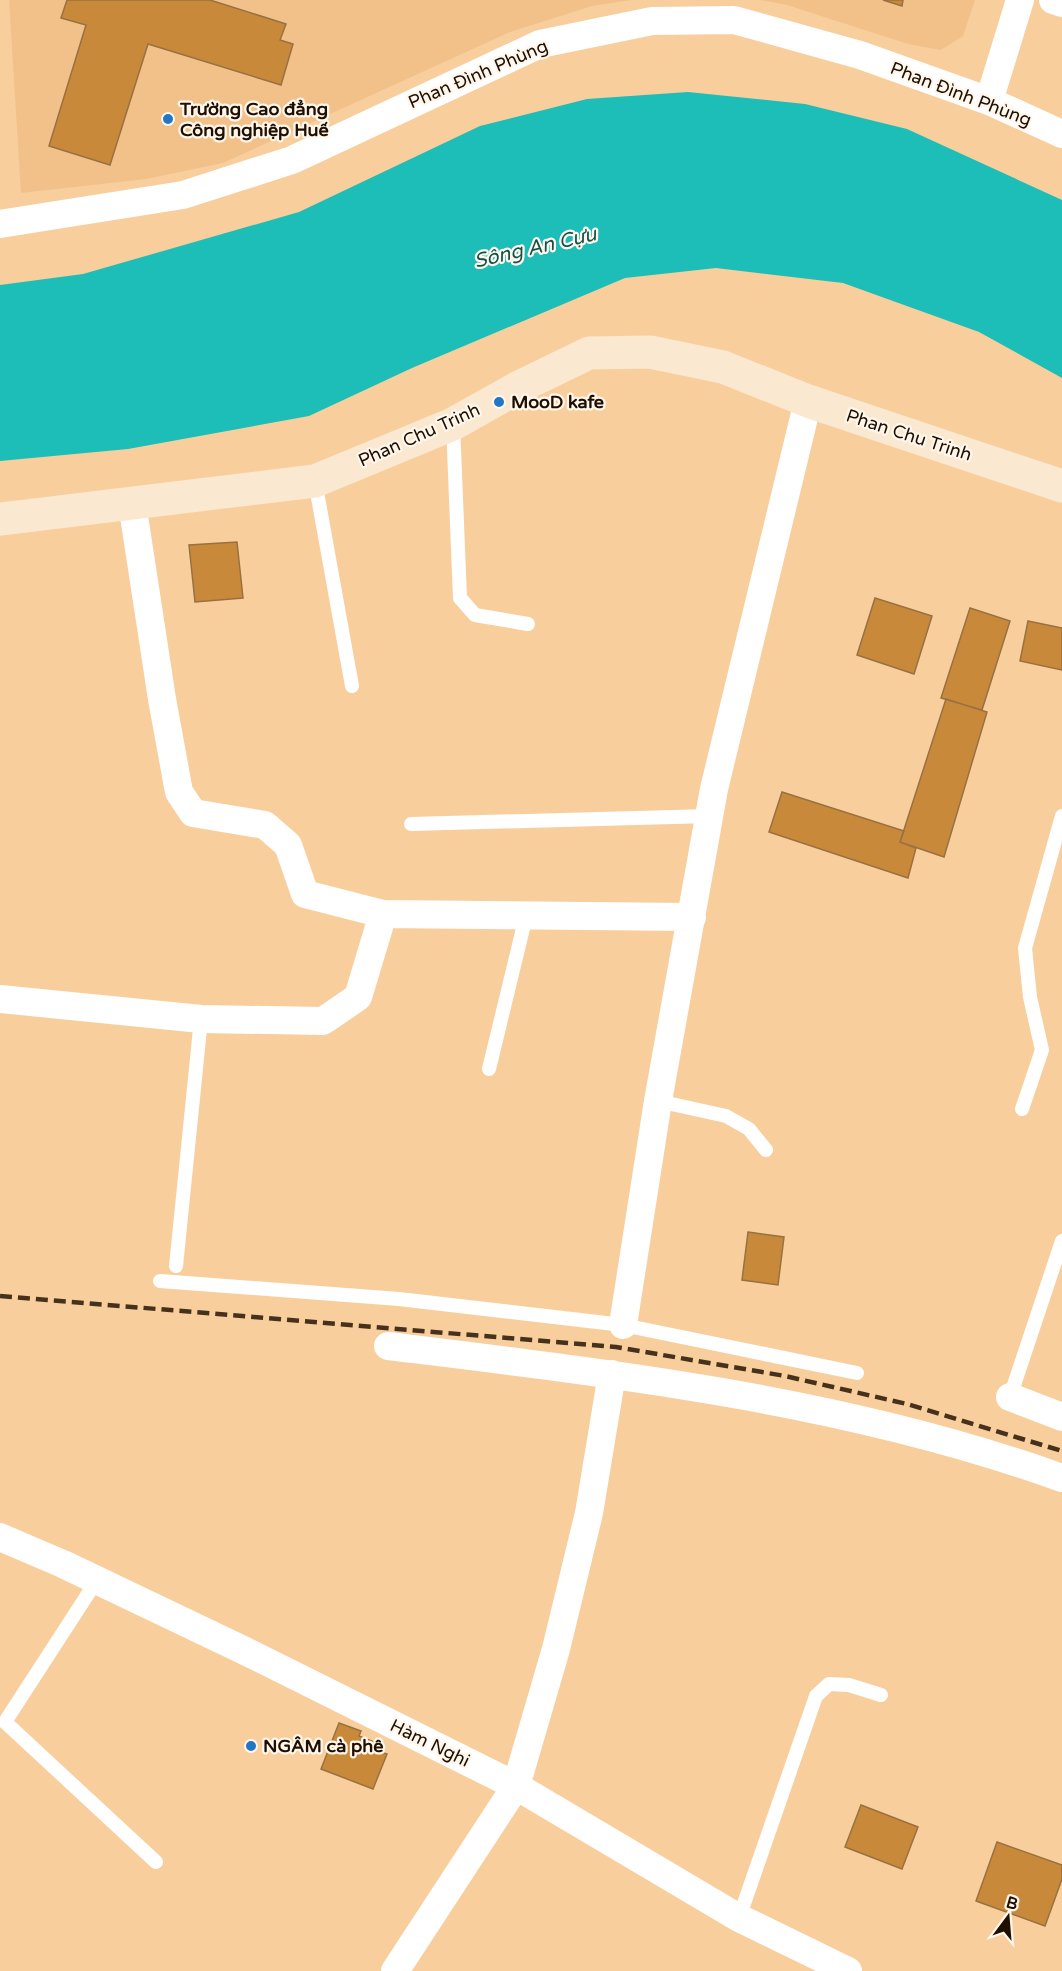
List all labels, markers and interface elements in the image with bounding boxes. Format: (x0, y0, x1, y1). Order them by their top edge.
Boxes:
street label: Phan Đình Phùng (405, 35, 551, 113)
street label: Phan Đình Phùng (887, 57, 1035, 131)
place label: Trường Cao đẳng Công nghiệp Huế (179, 98, 329, 141)
marker: Trường Cao đẳng Công nghiệp Huế (161, 112, 175, 126)
water label: Sông An Cựu (472, 222, 601, 274)
place label: MooD kafe (511, 391, 604, 413)
marker: MooD kafe (492, 395, 506, 409)
street label: Phan Chu Trinh (355, 398, 483, 472)
street label: Phan Chu Trinh (843, 404, 975, 466)
street label: Hàm Nghi (387, 1714, 473, 1772)
place label: NGÂM cà phê (263, 1735, 383, 1757)
marker: NGÂM cà phê (244, 1739, 258, 1753)
north arrow (978, 1887, 1038, 1947)
text: B (1004, 1892, 1020, 1915)

